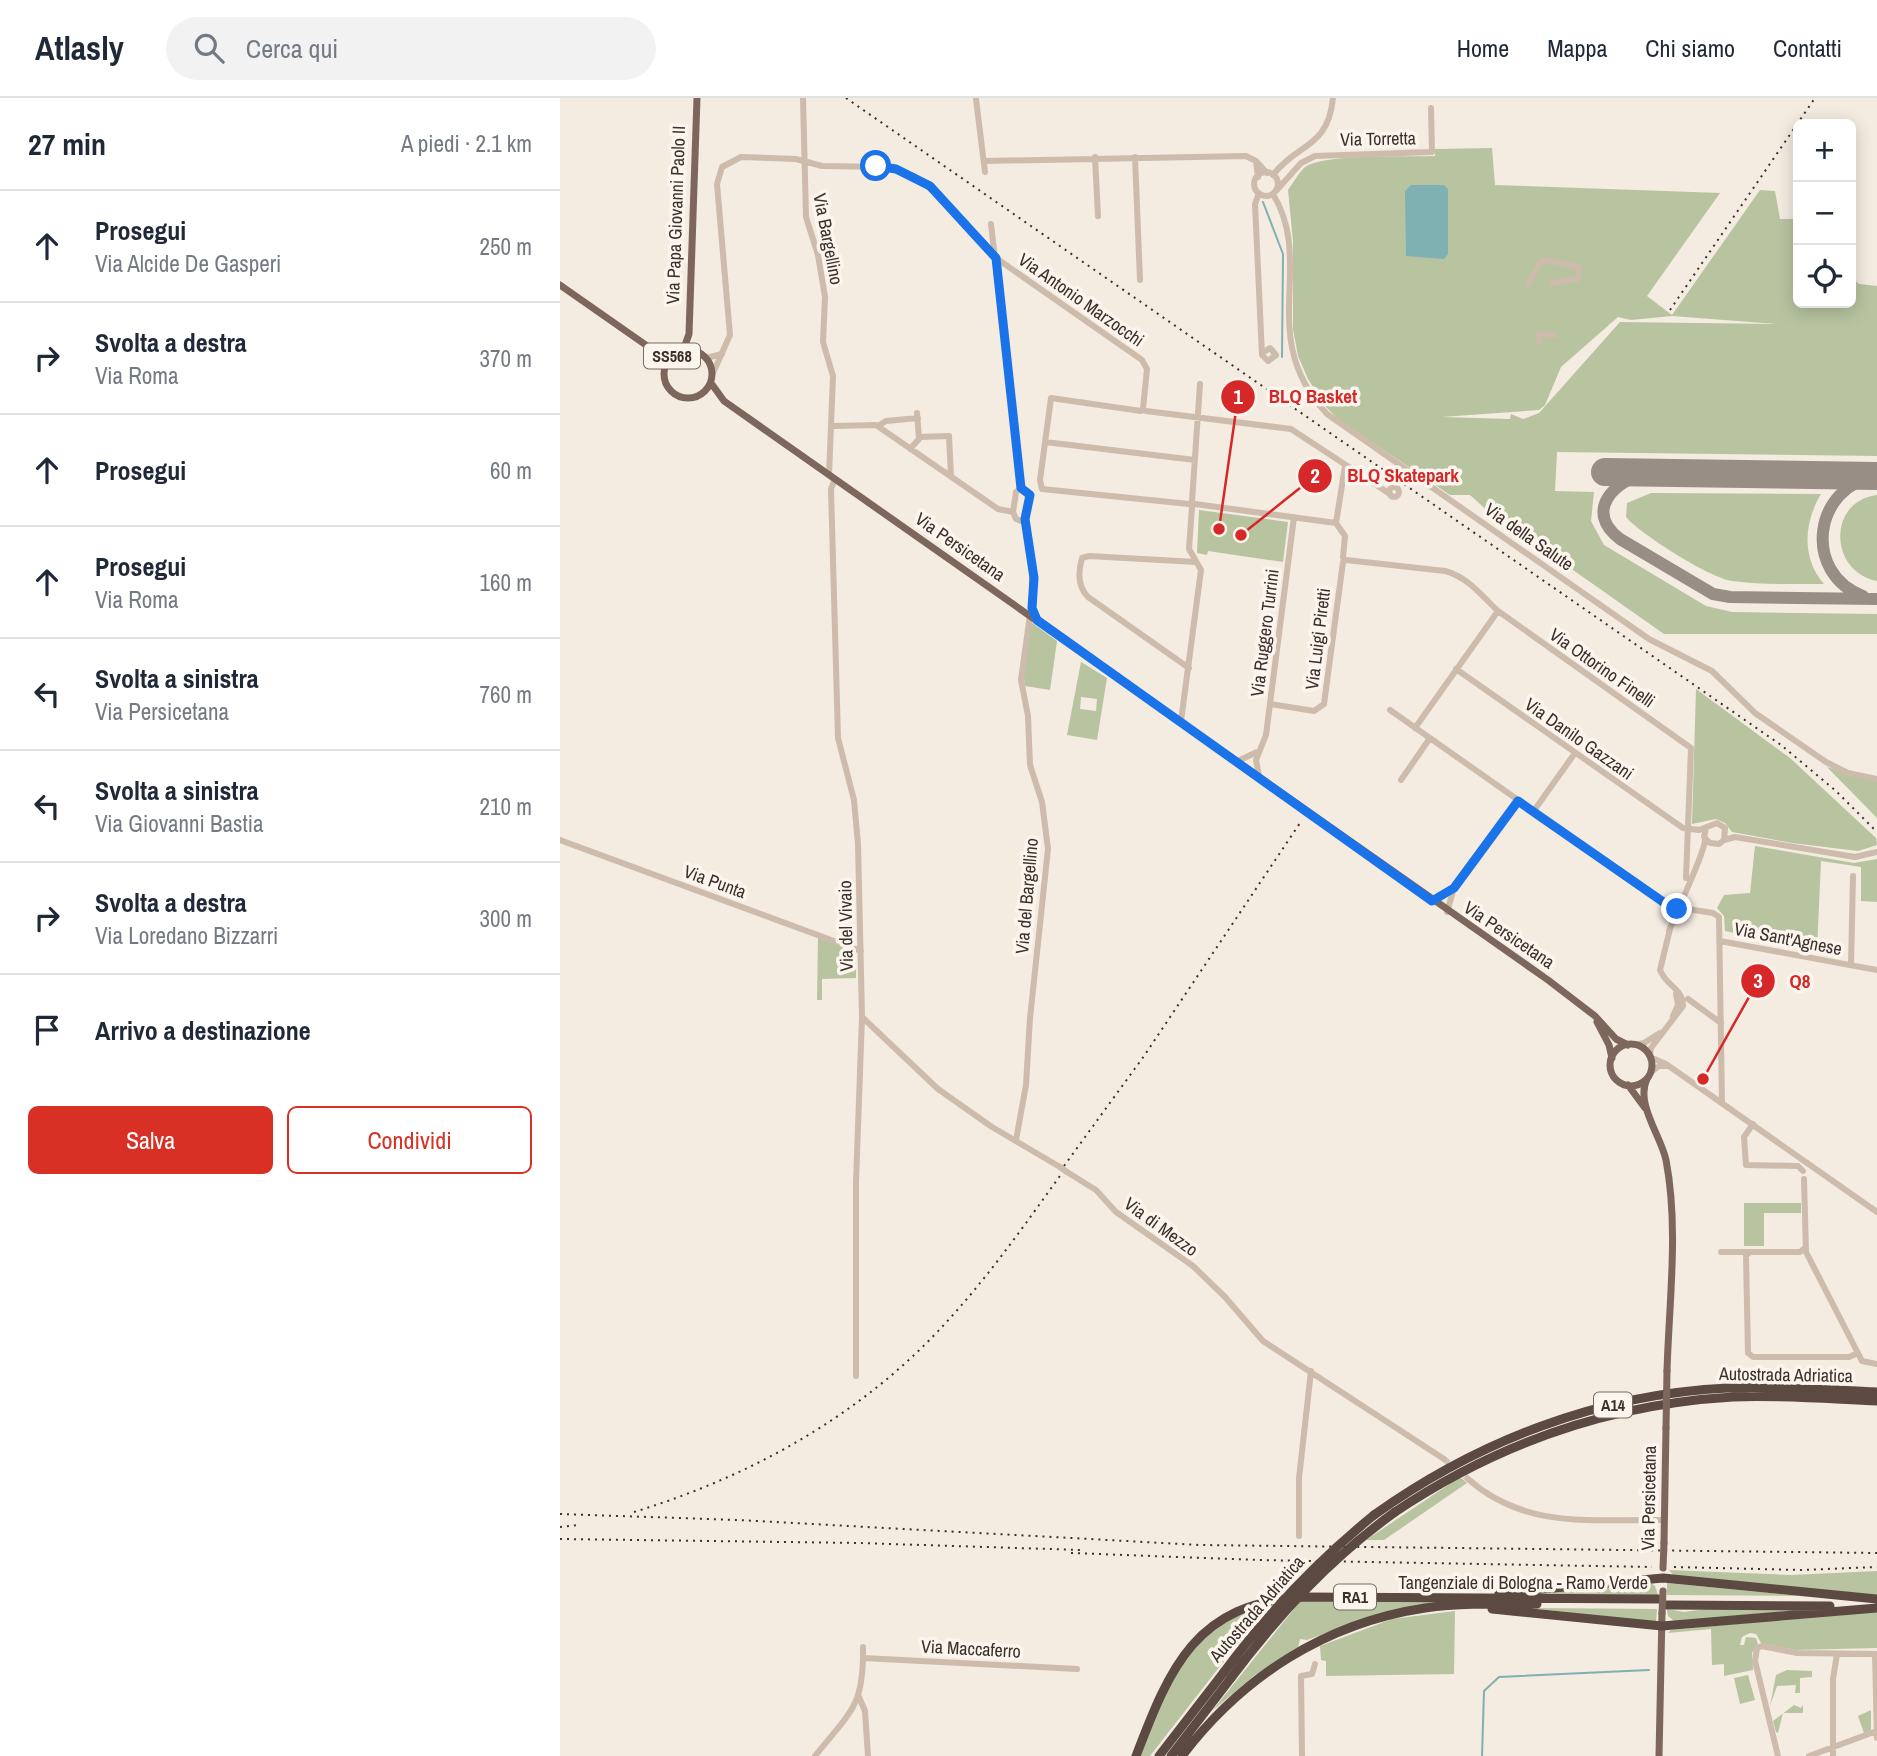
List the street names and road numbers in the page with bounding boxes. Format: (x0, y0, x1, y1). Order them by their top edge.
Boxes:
street label: Via Papa Giovanni Paolo II (660, 125, 691, 305)
street label: Via Torretta (1340, 125, 1416, 152)
street label: Via Bargellino (807, 191, 850, 287)
street label: Via Antonio Marzocchi (1013, 247, 1149, 352)
road number: SS568 (644, 344, 700, 368)
street label: Via della Salute (1480, 497, 1579, 576)
street label: Via Persicetana (910, 506, 1010, 587)
street label: Via Ruggero Turrini (1244, 568, 1285, 698)
street label: Via Luigi Piretti (1299, 587, 1336, 691)
street label: Via Ottorino Finelli (1544, 622, 1660, 713)
street label: Via Danilo Gazzani (1520, 692, 1639, 785)
street label: Via del Bargellino (1009, 837, 1044, 955)
street label: Via Punta (681, 859, 750, 904)
street label: Via del Vivaio (832, 880, 859, 972)
street label: Via Persicetana (1459, 895, 1560, 974)
street label: Via Sant'Agnese (1732, 916, 1844, 961)
street label: Via di Mezzo (1119, 1191, 1203, 1262)
street label: Autostrada Adriatica (1718, 1361, 1853, 1388)
road number: A14 (1594, 1392, 1632, 1418)
street label: Via Persicetana (1635, 1445, 1662, 1551)
street label: Autostrada Adriatica (1203, 1550, 1310, 1668)
street label: Tangenziale di Bologna - Ramo Verde (1398, 1570, 1648, 1595)
road number: RA1 (1334, 1584, 1376, 1610)
street label: Via Maccaferro (921, 1633, 1022, 1664)

